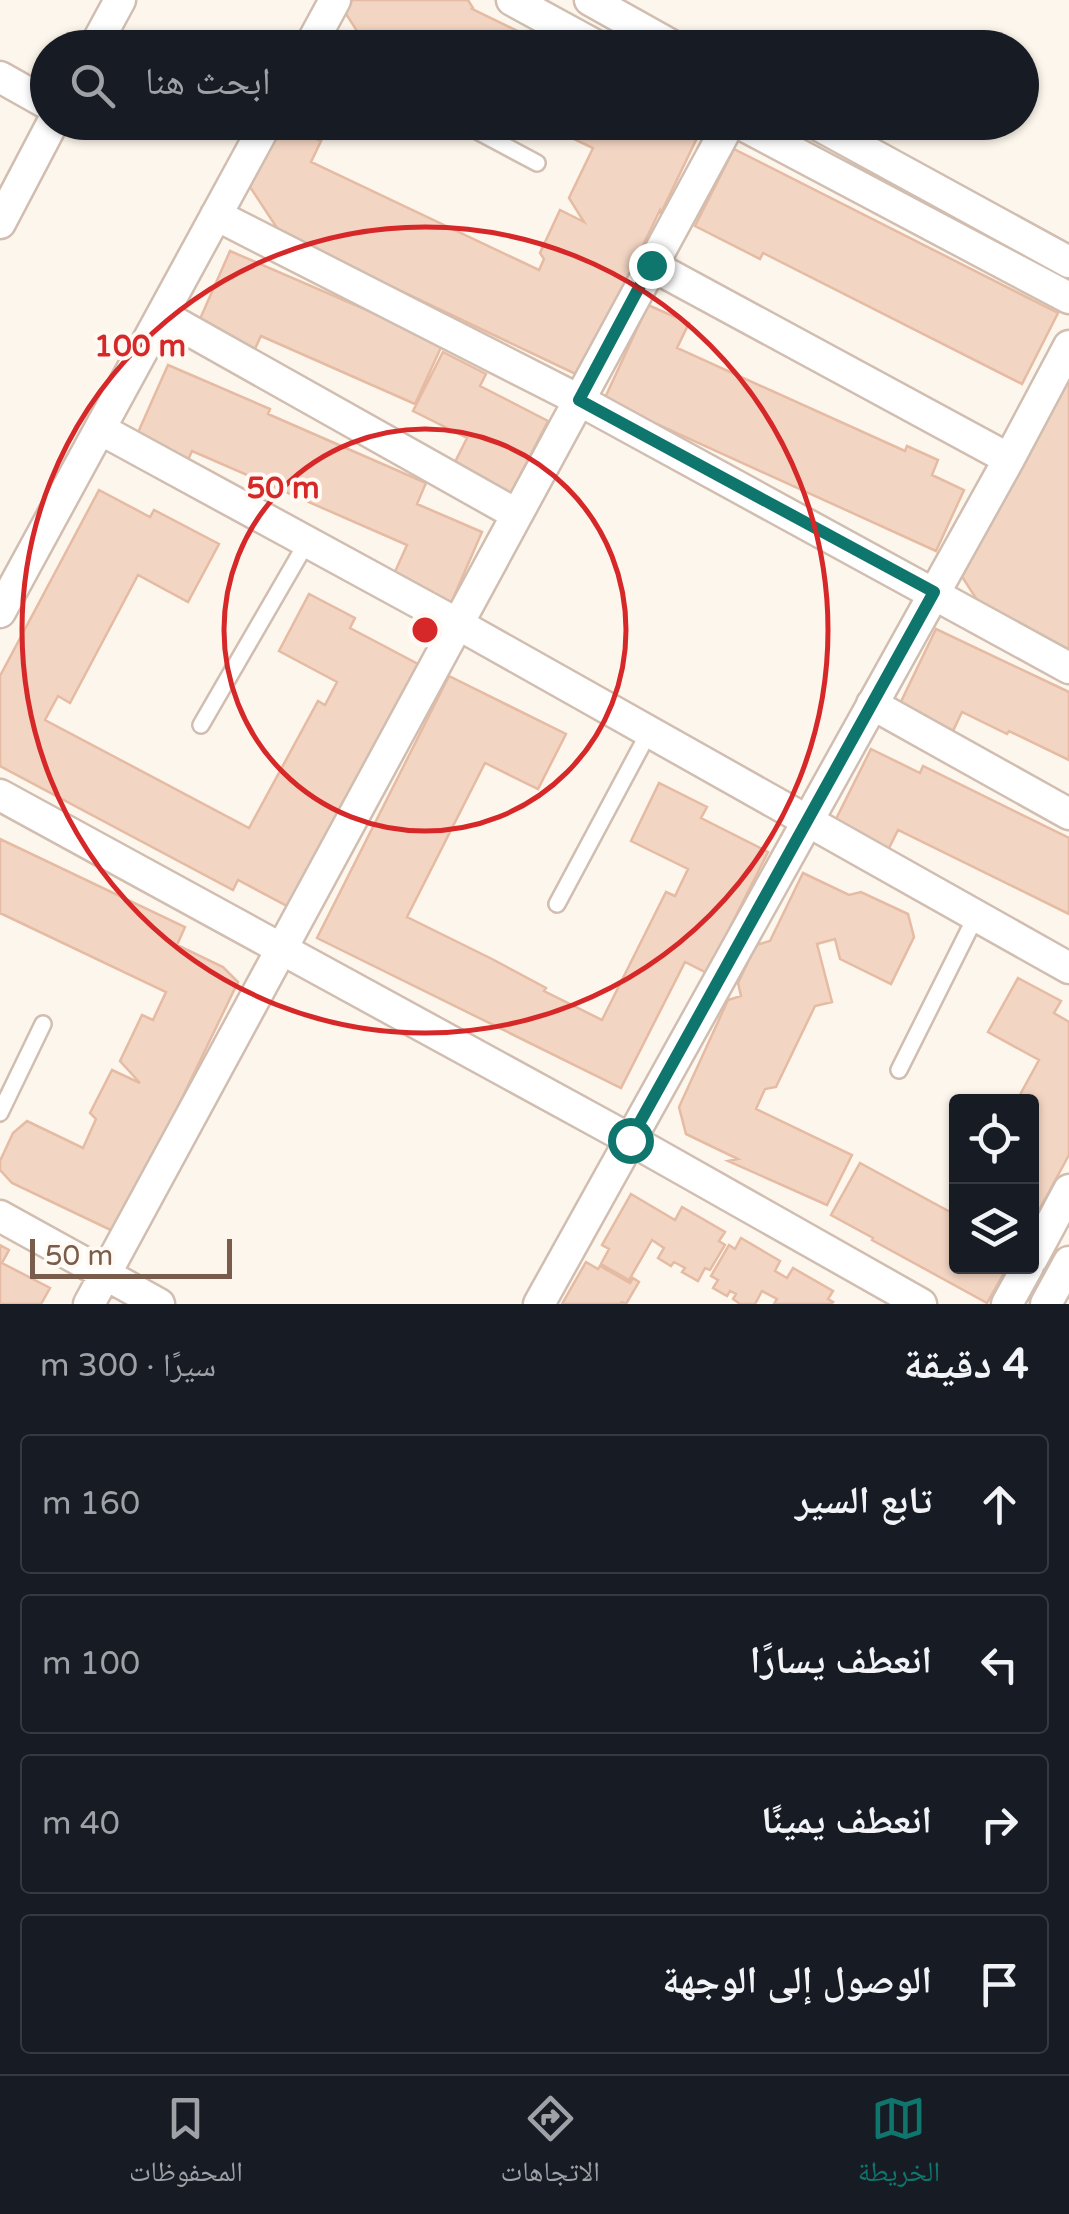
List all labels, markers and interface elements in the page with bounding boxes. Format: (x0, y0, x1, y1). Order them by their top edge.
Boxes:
search box (30, 30, 1039, 140)
icon: search (65, 58, 120, 113)
text: ابحث هنا (145, 59, 271, 105)
route end (629, 243, 675, 289)
text: 100 m (94, 328, 186, 365)
text: 50 m (246, 470, 320, 507)
centre of rings (407, 612, 443, 648)
map controls (949, 1094, 1039, 1274)
button: locate (949, 1094, 1039, 1184)
route start (608, 1118, 654, 1164)
button: layers (949, 1184, 1039, 1274)
scale bar (30, 1234, 232, 1278)
text: 50 m (45, 1239, 113, 1273)
text: 4 دقيقة (903, 1339, 1029, 1390)
text: سيرًا · 300 m (40, 1347, 216, 1385)
icon: ahead (972, 1477, 1027, 1532)
text: تابع السير (795, 1478, 932, 1524)
text: 160 m (42, 1485, 140, 1523)
icon: left (972, 1637, 1027, 1692)
text: انعطف يسارًا (750, 1638, 932, 1684)
text: 100 m (42, 1645, 140, 1683)
icon: right (972, 1797, 1027, 1852)
text: انعطف يمينًا (761, 1798, 932, 1844)
text: 40 m (42, 1805, 120, 1843)
icon: arrive (972, 1957, 1027, 2012)
text: الوصول إلى الوجهة (662, 1958, 932, 2004)
tab: المحفوظات (129, 2091, 243, 2199)
tab: الاتجاهات (501, 2091, 600, 2199)
tab: الخريطة (858, 2091, 940, 2199)

